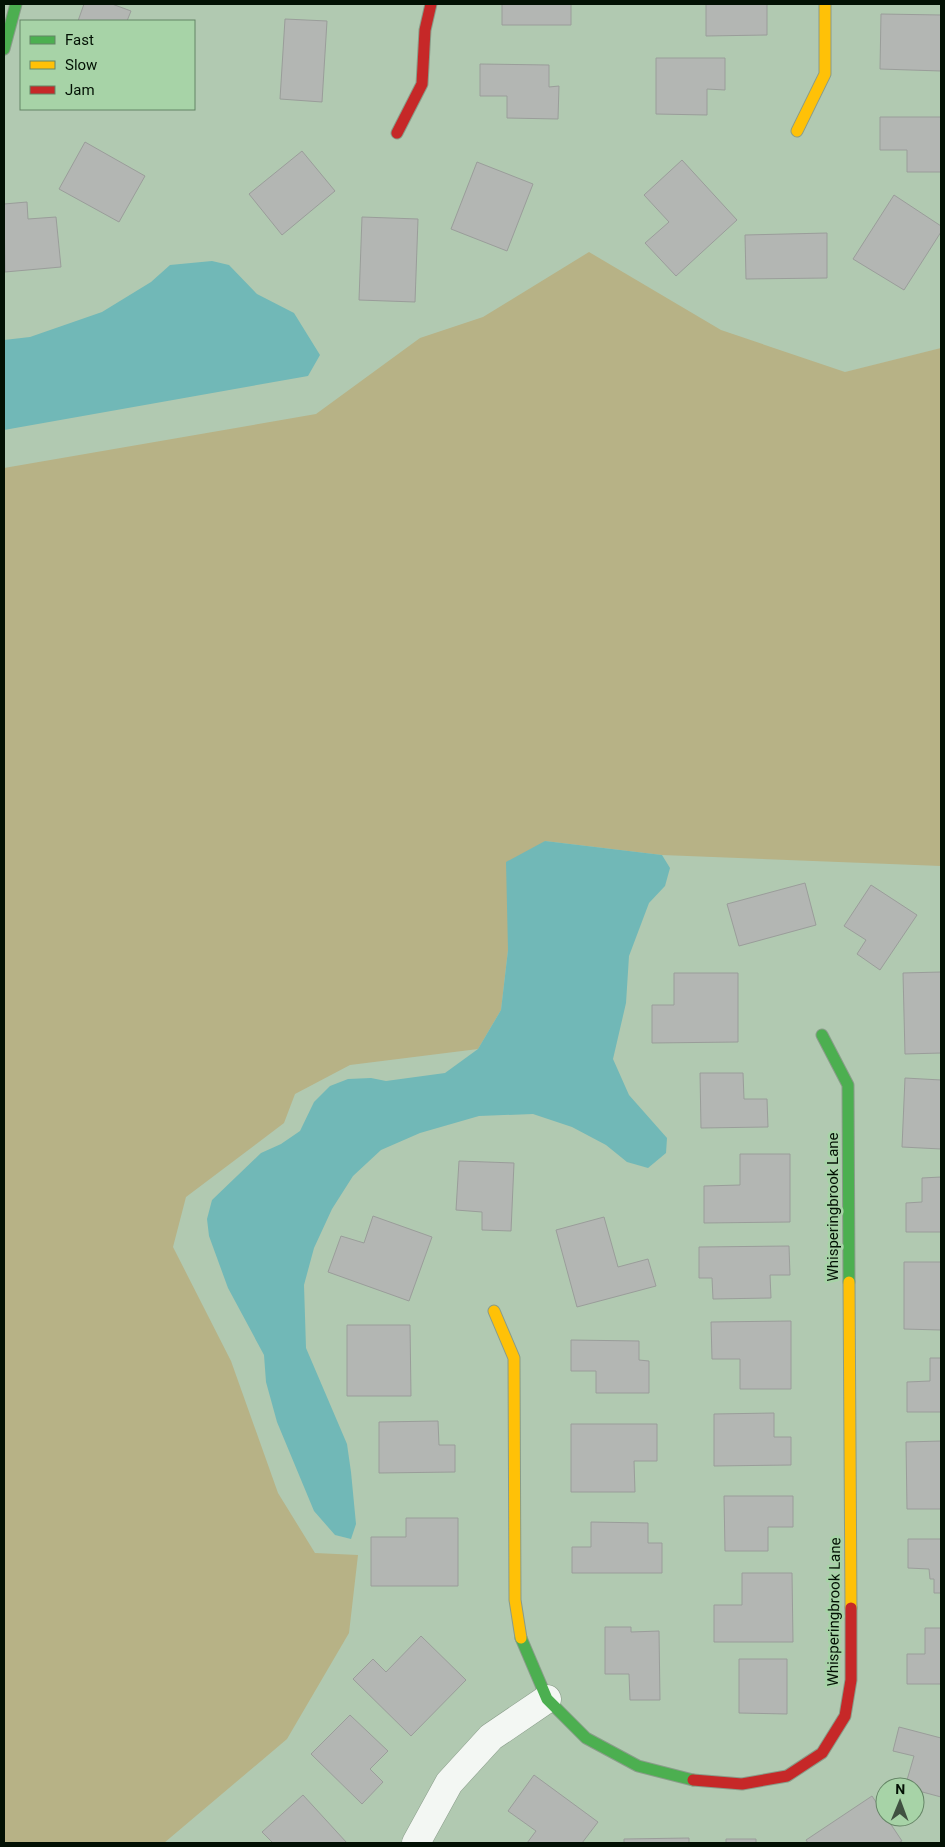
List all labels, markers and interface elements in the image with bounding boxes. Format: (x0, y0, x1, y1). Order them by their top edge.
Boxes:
legend (20, 20, 195, 110)
text: Fast (65, 31, 94, 49)
text: Slow (65, 56, 97, 74)
text: Jam (65, 81, 95, 99)
street label: Whisperingbrook Lane (824, 1132, 842, 1282)
street label: Whisperingbrook Lane (824, 1537, 844, 1687)
north arrow (875, 1777, 925, 1827)
text: N (895, 1781, 905, 1797)

